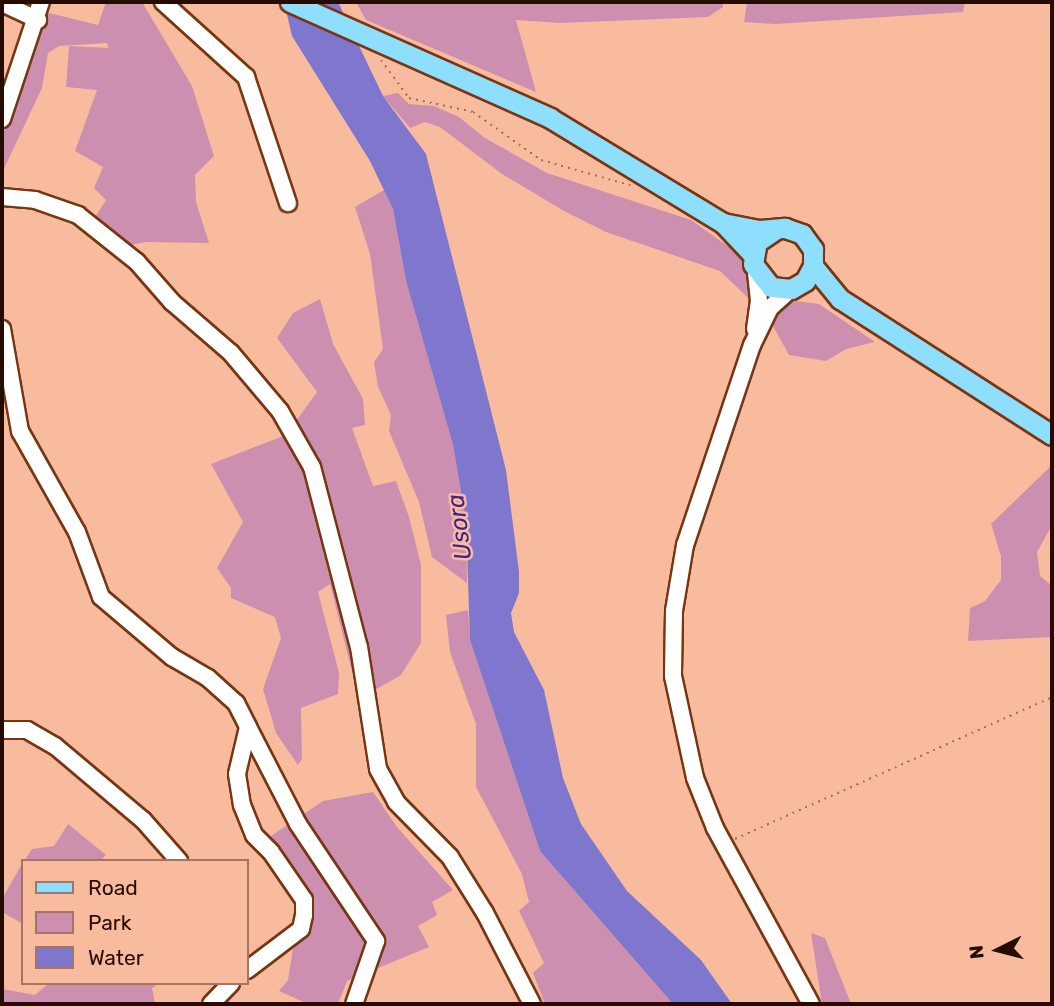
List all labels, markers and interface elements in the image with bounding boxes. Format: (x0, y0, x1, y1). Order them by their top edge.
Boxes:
water label: Usora (442, 492, 478, 562)
legend (21, 859, 248, 985)
text: Road (88, 875, 138, 900)
text: Park (88, 910, 132, 935)
north arrow (963, 915, 1033, 985)
text: N (964, 944, 989, 960)
text: Water (88, 945, 144, 970)

